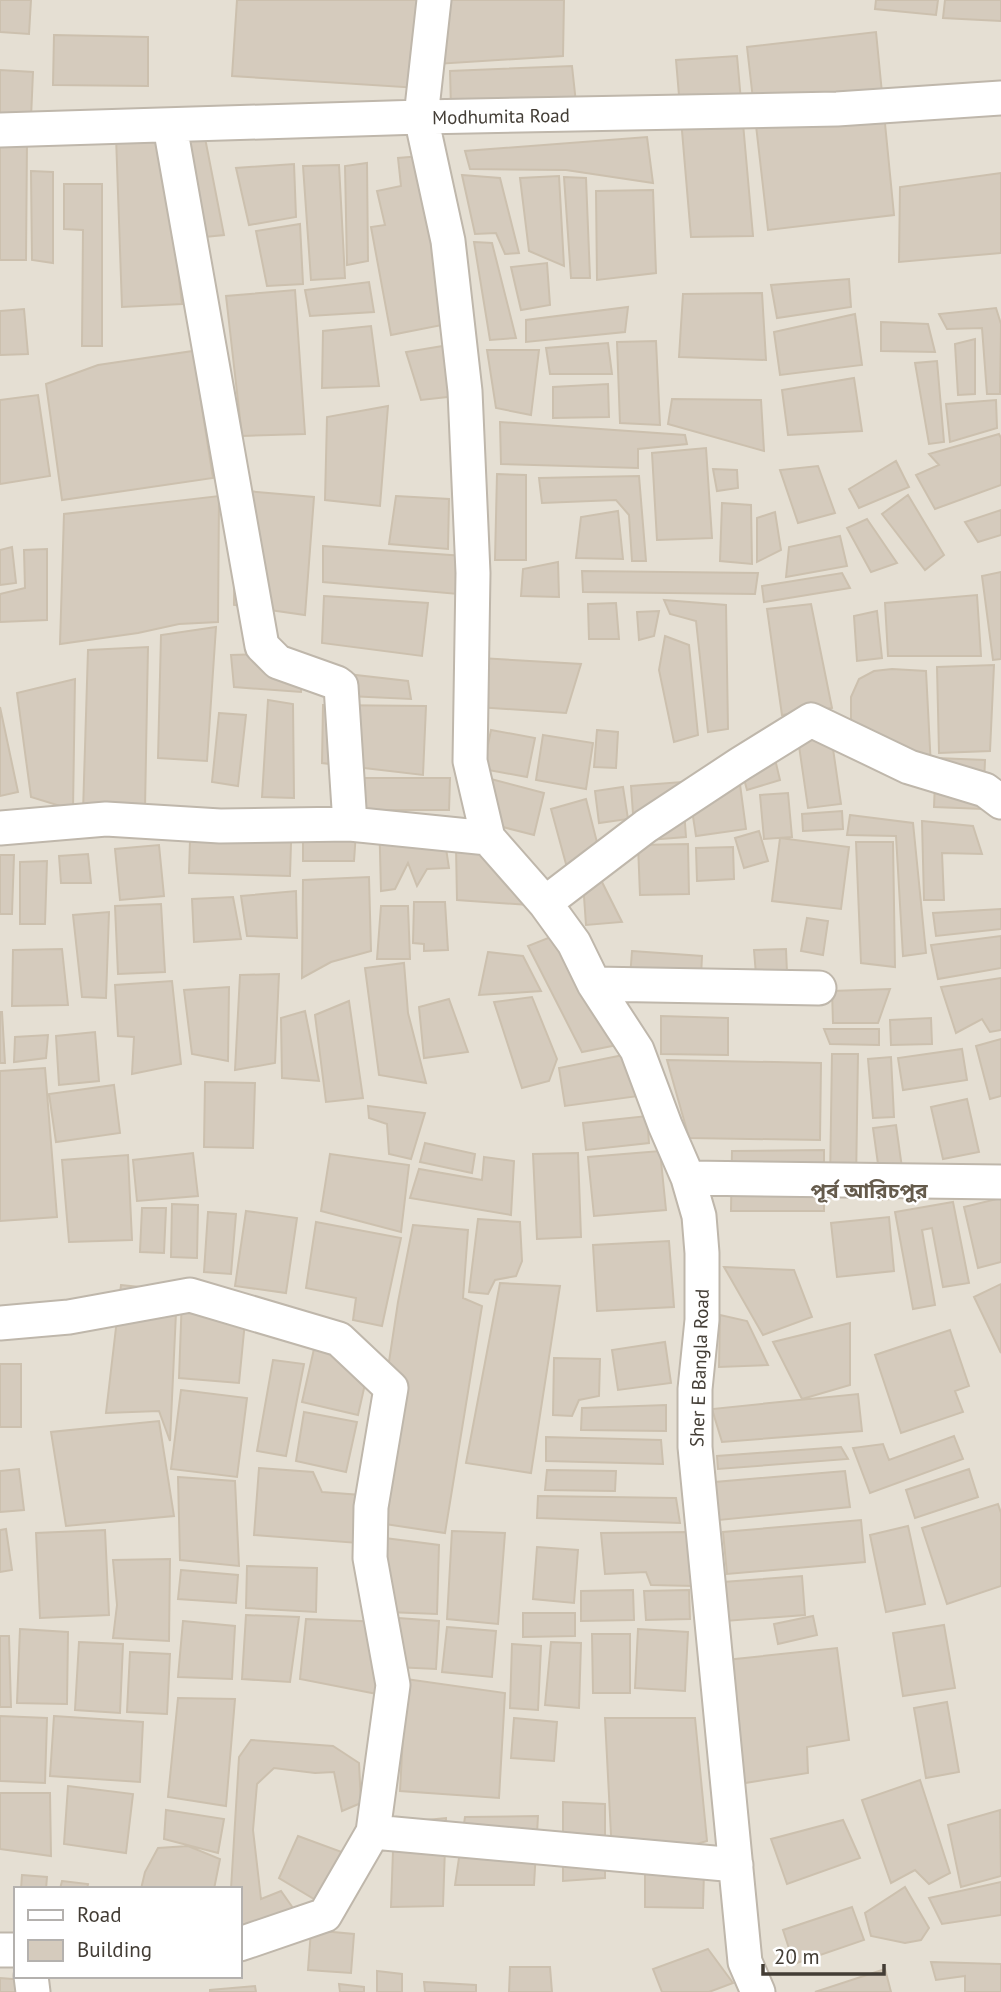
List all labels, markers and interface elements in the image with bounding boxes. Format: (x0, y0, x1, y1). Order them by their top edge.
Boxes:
street label: Modhumita Road (432, 103, 570, 129)
district label: পূর্ব আরিচপুর (810, 1177, 928, 1204)
street label: Sher E Bangla Road (684, 1288, 714, 1448)
legend (14, 1887, 242, 1978)
text: Road (77, 1901, 121, 1928)
scale bar (763, 1932, 884, 1976)
text: Building (77, 1936, 152, 1963)
text: 20 m (774, 1943, 820, 1970)

